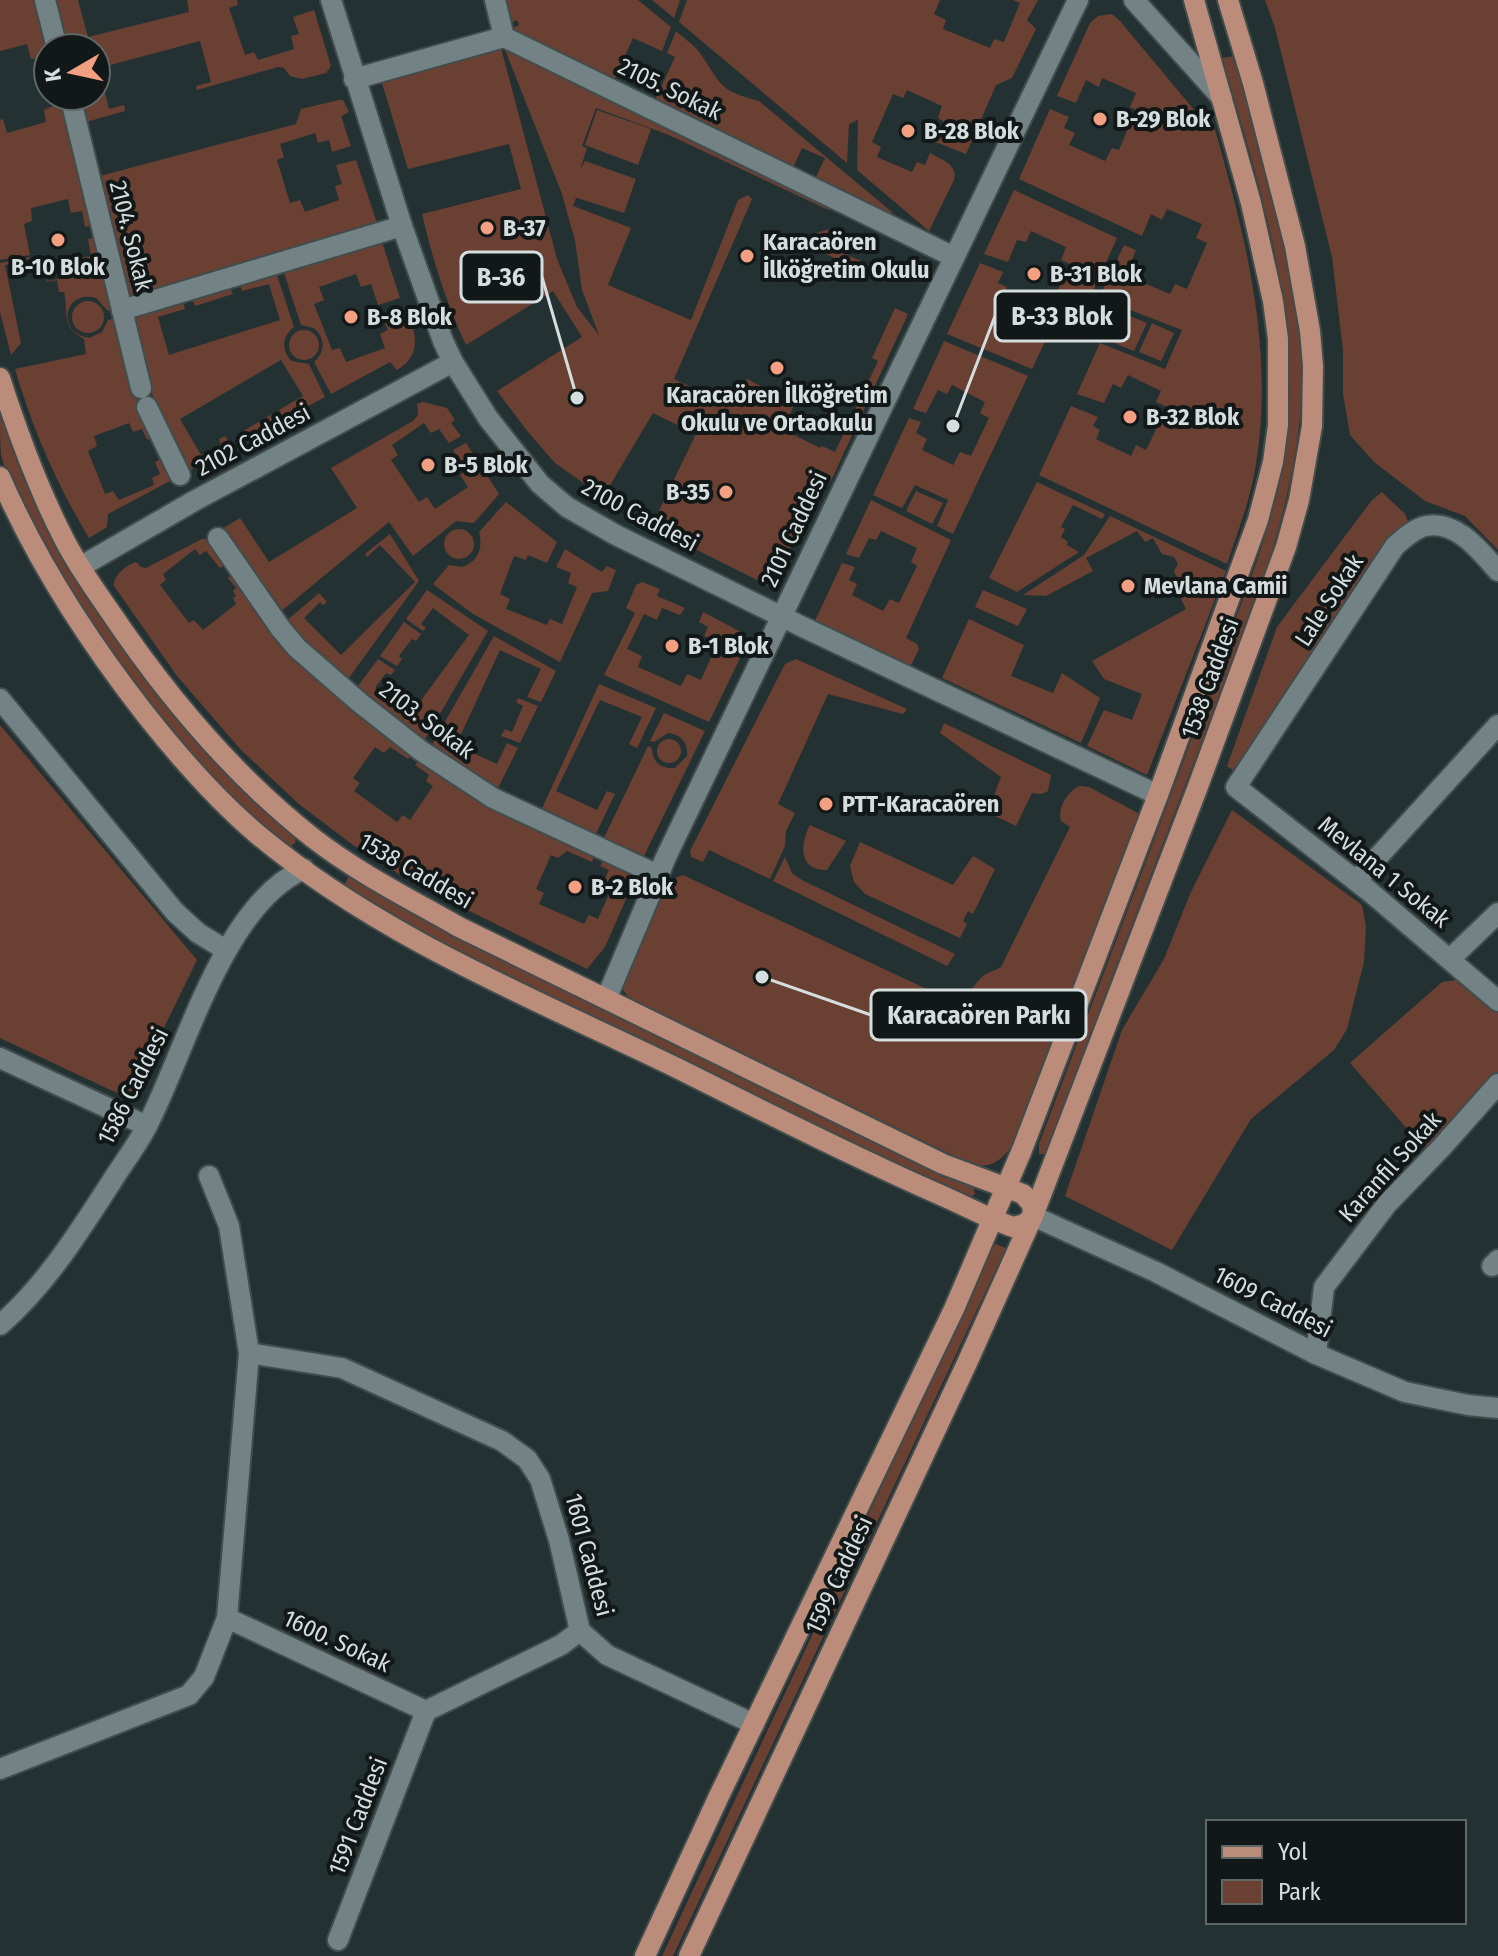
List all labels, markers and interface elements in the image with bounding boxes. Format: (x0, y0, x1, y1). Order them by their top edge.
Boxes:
north arrow (32, 32, 112, 112)
street label: 2105. Sokak (614, 52, 727, 126)
text: K (38, 65, 67, 83)
place label: B-29 Blok (1116, 105, 1211, 133)
marker: B-29 Blok (1091, 110, 1109, 128)
place label: B-28 Blok (924, 117, 1020, 145)
marker: B-28 Blok (899, 122, 917, 140)
street label: 2104. Sokak (104, 178, 158, 295)
place label: B-37 (503, 214, 545, 242)
marker: B-37 (478, 219, 496, 237)
place label: Karacaören İlköğretim Okulu (763, 228, 930, 284)
marker: B-10 Blok (49, 231, 67, 249)
marker: Karacaören İlköğretim Okulu (738, 247, 756, 265)
callout: B-36 (461, 252, 542, 302)
place label: B-10 Blok (11, 253, 106, 281)
place label: B-31 Blok (1050, 260, 1143, 288)
text: B-36 (477, 262, 525, 293)
marker: B-31 Blok (1025, 265, 1043, 283)
callout: B-33 Blok (995, 291, 1129, 341)
text: B-33 Blok (1011, 301, 1113, 332)
place label: B-8 Blok (367, 303, 453, 331)
marker: B-8 Blok (342, 308, 360, 326)
marker: Karacaören İlköğretim Okulu ve Ortaokulu (768, 359, 786, 377)
place label: Karacaören İlköğretim Okulu ve Ortaokulu (666, 380, 888, 437)
street label: 2102 Caddesi (191, 398, 315, 482)
place label: B-32 Blok (1146, 403, 1240, 431)
marker: B-32 Blok (1121, 408, 1139, 426)
place label: B-5 Blok (444, 451, 529, 479)
marker: B-5 Blok (419, 456, 437, 474)
street label: 2101 Caddesi (755, 467, 833, 591)
street label: 2100 Caddesi (577, 473, 703, 557)
place label: B-35 (666, 478, 710, 506)
marker: B-35 (717, 483, 735, 501)
street label: Lale Sokak (1289, 548, 1370, 651)
place label: Mevlana Camii (1144, 572, 1287, 600)
marker: Mevlana Camii (1119, 577, 1137, 595)
street label: 1538 Caddesi (1175, 614, 1245, 742)
place label: B-1 Blok (688, 632, 770, 660)
marker: B-1 Blok (663, 637, 681, 655)
street label: 2103. Sokak (374, 675, 481, 765)
place label: PTT-Karacaören (842, 790, 999, 818)
marker: PTT-Karacaören (817, 795, 835, 813)
street label: Mevlana 1 Sokak (1313, 811, 1456, 934)
street label: 1538 Caddesi (354, 827, 478, 915)
place label: B-2 Blok (591, 873, 674, 901)
marker: B-2 Blok (566, 878, 584, 896)
callout: Karacaören Parkı (871, 990, 1086, 1040)
text: Karacaören Parkı (887, 1000, 1071, 1031)
street label: 1586 Caddesi (92, 1023, 174, 1149)
street label: Karanfil Sokak (1333, 1105, 1448, 1228)
street label: 1609 Caddesi (1209, 1260, 1337, 1344)
street label: 1601 Caddesi (559, 1491, 619, 1619)
street label: 1599 Caddesi (800, 1512, 878, 1638)
street label: 1600. Sokak (279, 1604, 396, 1678)
street label: 1591 Caddesi (323, 1753, 393, 1879)
legend (1206, 1820, 1466, 1924)
text: Yol (1278, 1838, 1308, 1866)
text: Park (1278, 1878, 1321, 1906)

